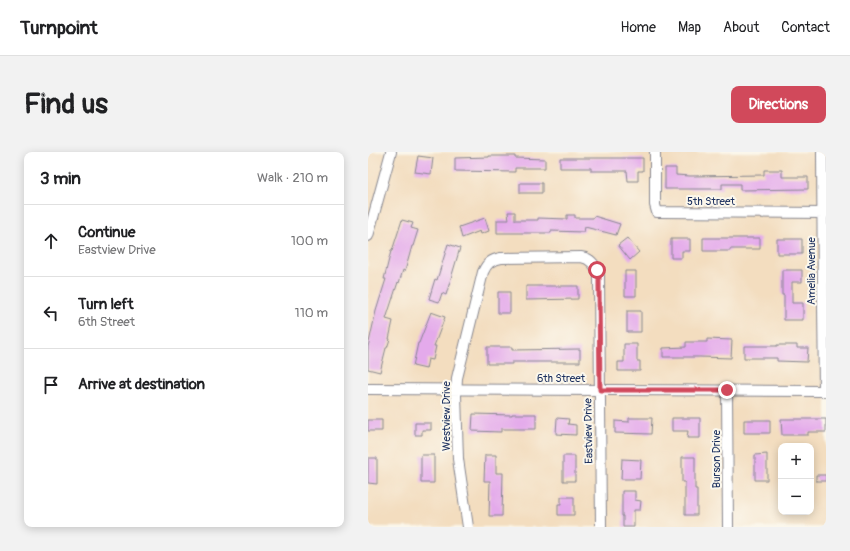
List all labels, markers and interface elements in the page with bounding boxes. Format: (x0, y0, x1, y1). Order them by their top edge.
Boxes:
text: Turnpoint (20, 16, 98, 40)
text: Home (621, 19, 656, 36)
text: Map (678, 19, 701, 36)
text: About (723, 19, 759, 36)
text: Contact (781, 19, 830, 36)
button: Directions (731, 86, 826, 123)
text: Find us (24, 87, 108, 122)
text: 3 min (40, 168, 81, 189)
text: Walk · 210 m (257, 170, 328, 186)
street label: 5th Street (687, 195, 735, 208)
text: Continue (78, 223, 136, 242)
icon: ahead (40, 230, 62, 252)
text: 100 m (291, 233, 328, 249)
street label: Amelia Avenue (805, 236, 818, 305)
text: Eastview Drive (78, 242, 156, 258)
route start (588, 261, 606, 279)
text: Turn left (78, 295, 134, 314)
icon: left (40, 302, 62, 324)
text: 110 m (295, 305, 328, 321)
text: 6th Street (78, 314, 135, 330)
street label: 6th Street (537, 372, 586, 385)
icon: arrive (40, 374, 62, 396)
text: Arrive at destination (78, 375, 205, 394)
street label: Westview Drive (440, 381, 453, 451)
route end (718, 381, 736, 399)
street label: Eastview Drive (581, 397, 596, 464)
street label: Burson Drive (710, 429, 723, 488)
map controls (778, 443, 814, 515)
button: + (778, 443, 814, 479)
button: − (778, 479, 814, 515)

